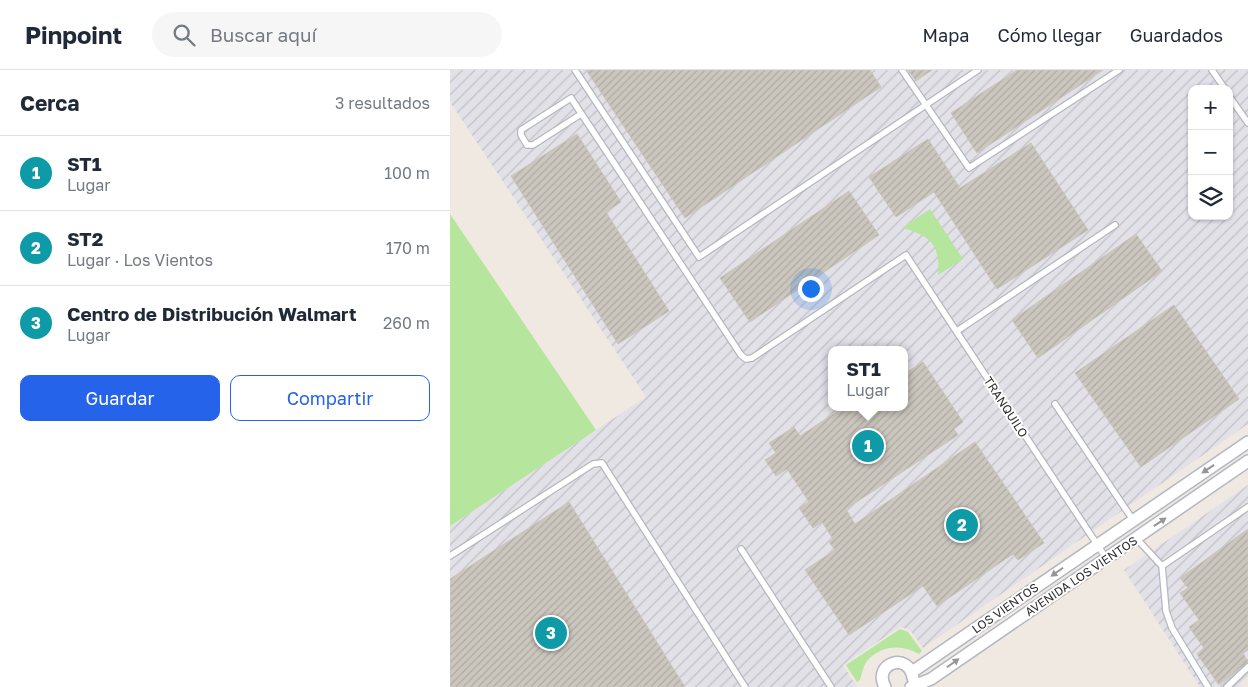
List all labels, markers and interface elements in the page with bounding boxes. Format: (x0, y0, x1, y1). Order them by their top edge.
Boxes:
search box (152, 12, 502, 57)
text: Pinpoint (25, 20, 122, 49)
icon: search (170, 21, 198, 49)
text: Buscar aquí (210, 23, 317, 46)
text: Mapa (923, 24, 969, 46)
text: Cómo llegar (997, 24, 1102, 46)
text: Guardados (1130, 24, 1223, 46)
map controls (1188, 85, 1233, 220)
button: + (1188, 85, 1233, 130)
text: Cerca (20, 90, 79, 116)
text: 3 resultados (335, 93, 430, 113)
button: − (1188, 130, 1233, 175)
text: ST1 (67, 152, 102, 175)
text: 1 (32, 163, 40, 183)
text: 100 m (384, 163, 430, 183)
text: Lugar (67, 175, 111, 195)
button: layers (1188, 175, 1233, 220)
text: ST2 (67, 227, 103, 250)
text: 2 (31, 238, 41, 258)
text: 170 m (386, 238, 430, 258)
text: Lugar · Los Vientos (67, 250, 213, 270)
your location (798, 276, 824, 302)
text: Centro de Distribución Walmart (67, 302, 357, 325)
text: 3 (31, 313, 41, 333)
text: 260 m (383, 313, 430, 333)
text: Lugar (67, 325, 111, 345)
popup (828, 346, 908, 411)
text: ST1 (846, 357, 881, 380)
street label: TRANQUILO (981, 374, 1031, 440)
button: Guardar (20, 375, 220, 421)
button: Compartir (230, 375, 430, 421)
text: Lugar (846, 380, 890, 400)
pin: 1 (852, 427, 884, 465)
one-way arrow (1201, 464, 1215, 474)
pin: 2 (946, 506, 978, 544)
one-way arrow (1153, 517, 1166, 527)
street label: AVENIDA LOS VIENTOS (1022, 533, 1140, 619)
one-way arrow (1050, 567, 1064, 577)
street label: LOS VIENTOS (969, 579, 1041, 636)
pin: 3 (535, 614, 567, 652)
one-way arrow (947, 658, 960, 668)

